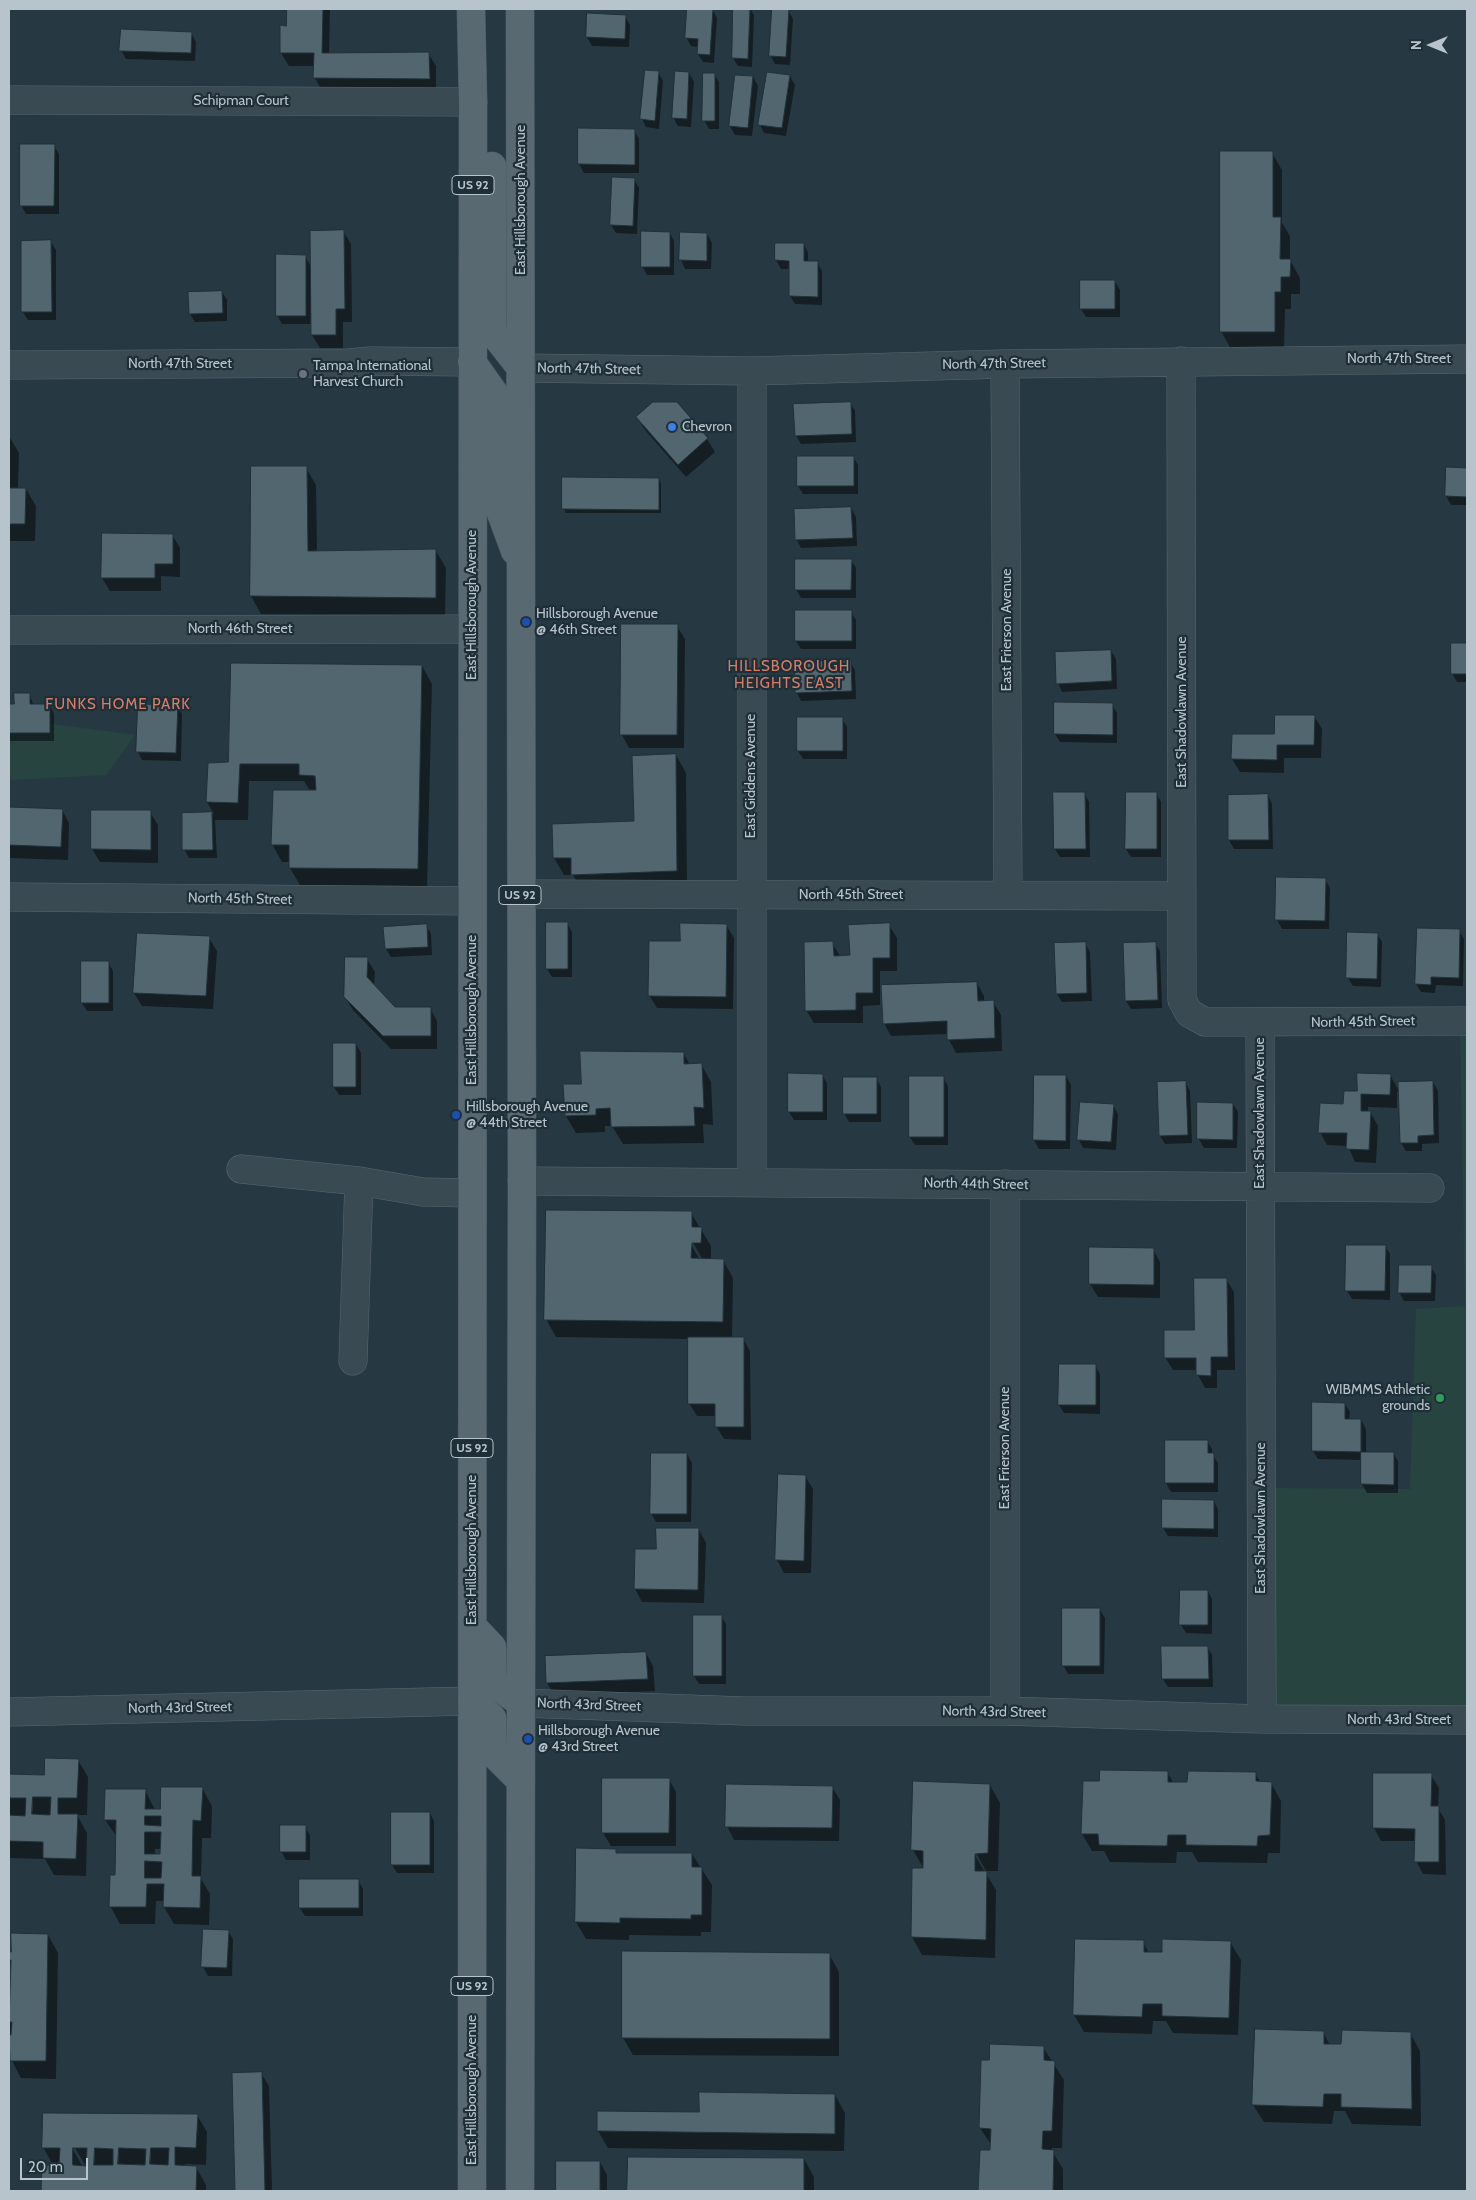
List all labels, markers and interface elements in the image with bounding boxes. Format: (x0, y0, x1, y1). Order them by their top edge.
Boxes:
north arrow (1406, 20, 1456, 70)
text: N (1407, 40, 1425, 50)
street label: Schipman Court (193, 93, 289, 109)
street label: East Hillsborough Avenue (513, 125, 529, 275)
road number: US 92 (452, 176, 494, 194)
street label: North 47th Street (1347, 351, 1451, 367)
street label: North 47th Street (942, 355, 1046, 373)
street label: North 47th Street (128, 356, 232, 372)
place label: Tampa International Harvest Church (313, 358, 431, 391)
street label: North 47th Street (537, 360, 641, 378)
marker: Tampa International Harvest Church (297, 368, 309, 380)
place label: Chevron (682, 419, 732, 435)
marker: Chevron (666, 421, 678, 433)
street label: East Hillsborough Avenue (464, 530, 480, 680)
street label: East Frierson Avenue (999, 569, 1015, 691)
place label: Hillsborough Avenue @ 46th Street (536, 606, 658, 638)
marker: Hillsborough Avenue @ 46th Street (520, 616, 532, 628)
street label: North 46th Street (188, 621, 292, 637)
street label: East Shadowlawn Avenue (1174, 636, 1190, 788)
district label: HILLSBOROUGH HEIGHTS EAST (726, 658, 852, 693)
district label: FUNKS HOME PARK (43, 696, 193, 714)
street label: East Giddens Avenue (743, 714, 759, 838)
road number: US 92 (499, 886, 541, 904)
street label: North 45th Street (799, 887, 903, 903)
street label: North 45th Street (188, 890, 292, 908)
street label: East Hillsborough Avenue (464, 935, 480, 1085)
street label: North 45th Street (1311, 1013, 1415, 1031)
street label: East Shadowlawn Avenue (1252, 1037, 1268, 1189)
place label: Hillsborough Avenue @ 44th Street (466, 1099, 588, 1132)
marker: Hillsborough Avenue @ 44th Street (450, 1109, 462, 1121)
street label: North 44th Street (923, 1175, 1029, 1193)
place label: WIBMMS Athletic grounds (1326, 1382, 1430, 1414)
street label: East Frierson Avenue (997, 1387, 1013, 1509)
marker: WIBMMS Athletic grounds (1434, 1392, 1446, 1404)
road number: US 92 (451, 1439, 493, 1458)
street label: East Shadowlawn Avenue (1253, 1442, 1269, 1594)
street label: East Hillsborough Avenue (464, 1475, 480, 1625)
street label: North 43rd Street (537, 1695, 641, 1715)
street label: North 43rd Street (128, 1699, 232, 1717)
street label: North 43rd Street (942, 1703, 1046, 1721)
street label: North 43rd Street (1347, 1712, 1451, 1728)
place label: Hillsborough Avenue @ 43rd Street (538, 1723, 660, 1755)
marker: Hillsborough Avenue @ 43rd Street (522, 1733, 534, 1745)
road number: US 92 (451, 1976, 493, 1995)
street label: East Hillsborough Avenue (464, 2015, 480, 2165)
scale bar (22, 2148, 90, 2180)
text: 20 m (28, 2158, 63, 2176)

